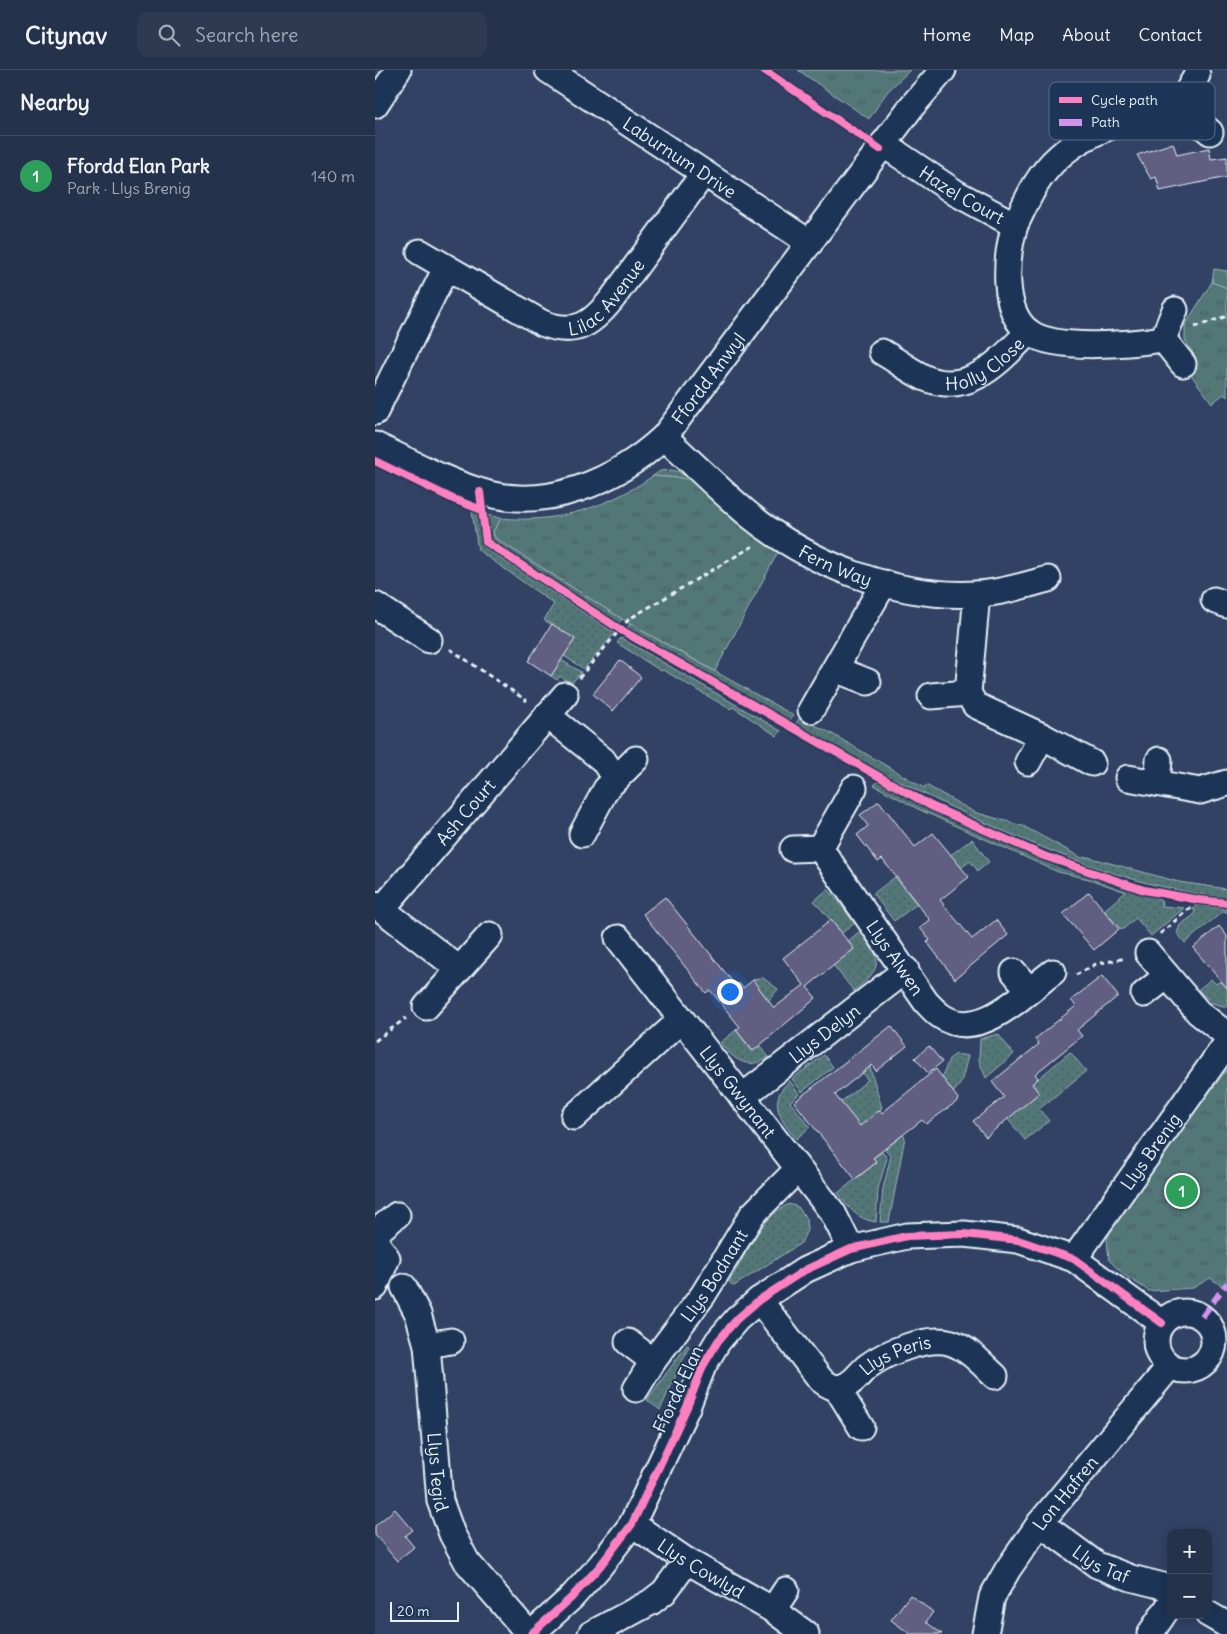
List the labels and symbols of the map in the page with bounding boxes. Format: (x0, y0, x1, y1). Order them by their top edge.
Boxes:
legend (1049, 82, 1215, 140)
text: Cycle path (1091, 91, 1158, 109)
street label: Laburnum Drive (619, 111, 741, 203)
text: Path (1091, 113, 1120, 131)
street label: Hazel Court (915, 160, 1009, 229)
street label: Lilac Avenue (566, 254, 649, 340)
street label: Ffordd Anwyl (666, 328, 750, 429)
street label: Holly Close (945, 332, 1029, 395)
street label: Fern Way (795, 539, 875, 591)
street label: Ash Court (430, 774, 500, 850)
street label: Llys Alwen (861, 915, 929, 1000)
your location (717, 979, 743, 1005)
street label: Llys Delyn (784, 999, 864, 1068)
street label: Llys Gwynant (695, 1041, 781, 1142)
street label: Llys Brenig (1115, 1108, 1186, 1194)
pin: 1 (1166, 1172, 1198, 1210)
street label: Llys Bodnant (675, 1225, 752, 1326)
street label: Llys Peris (854, 1330, 933, 1380)
street label: Ffordd Elan (648, 1342, 708, 1436)
street label: Llys Tegid (423, 1431, 454, 1515)
street label: Lon Hafren (1027, 1451, 1103, 1535)
street label: Llys Cowlyd (653, 1533, 749, 1603)
street label: Llys Taf (1068, 1540, 1134, 1588)
scale bar (390, 1599, 459, 1622)

